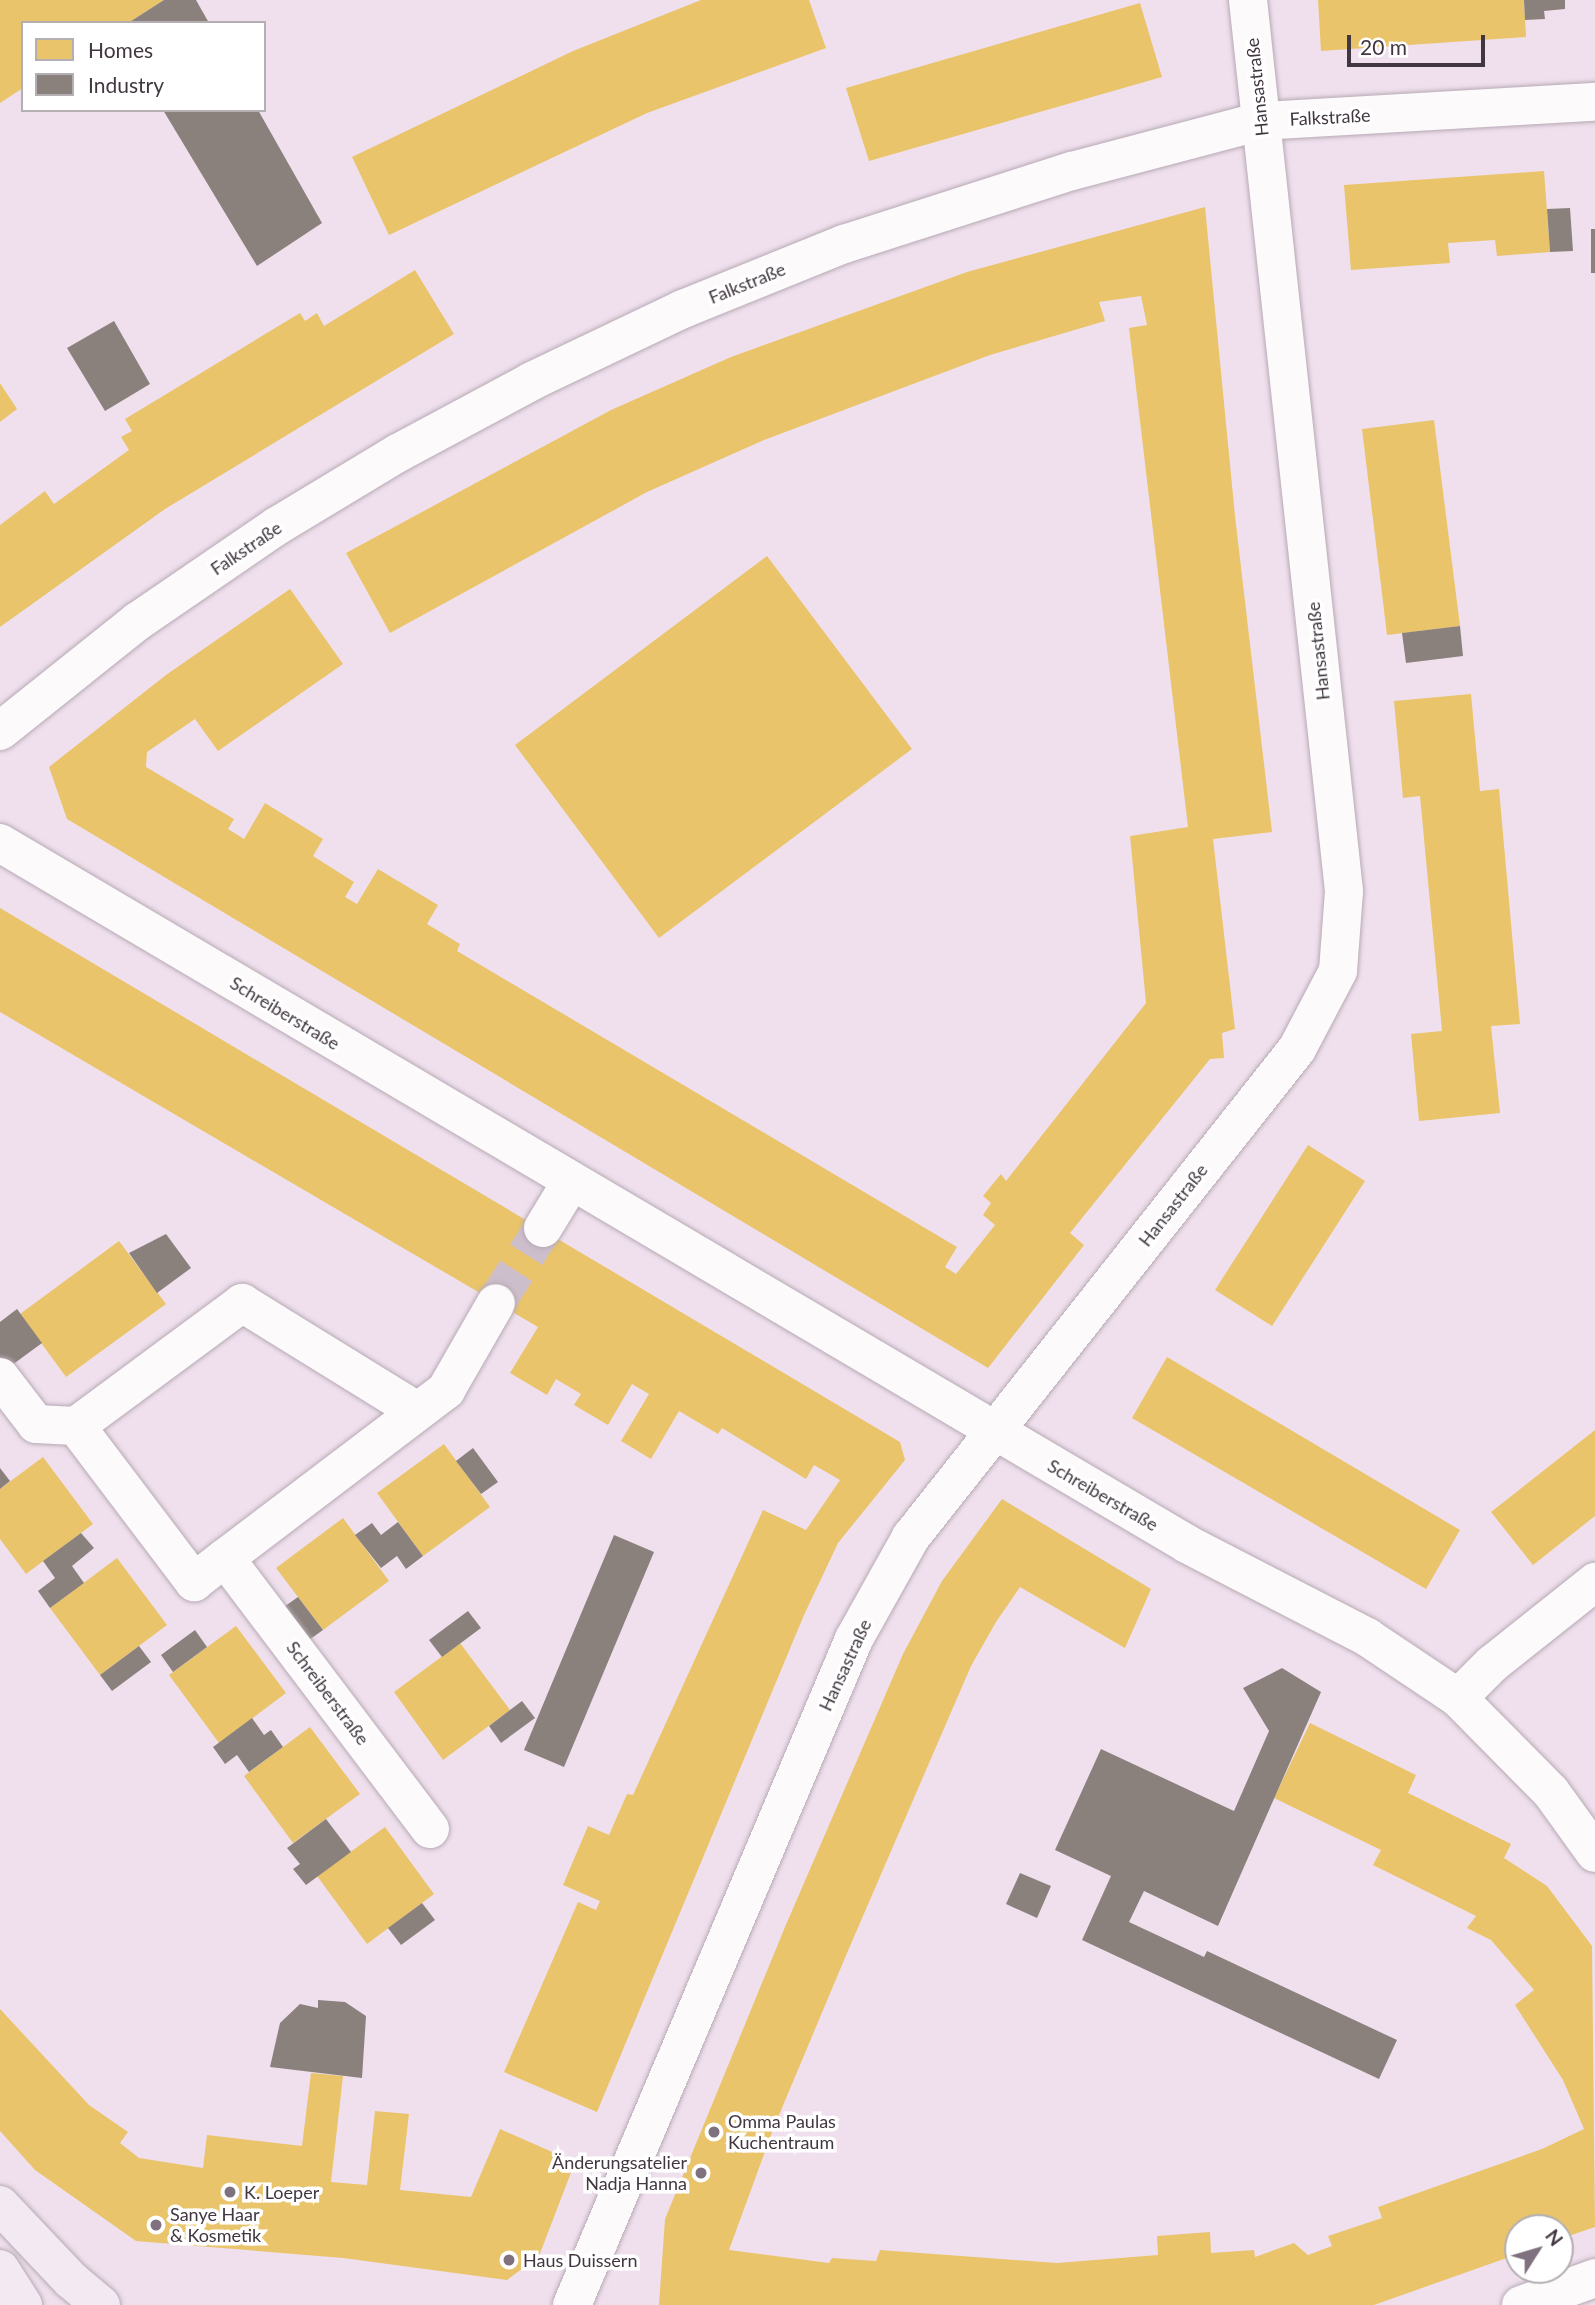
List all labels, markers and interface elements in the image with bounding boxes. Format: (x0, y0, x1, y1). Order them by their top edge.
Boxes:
legend (21, 21, 266, 112)
scale bar (1350, 21, 1488, 65)
text: 20 m (1360, 34, 1407, 59)
text: Homes (88, 37, 153, 62)
street label: Hansastraße (1241, 37, 1273, 137)
text: Industry (88, 72, 164, 97)
street label: Falkstraße (1289, 104, 1371, 130)
street label: Falkstraße (706, 258, 788, 308)
street label: Falkstraße (206, 516, 286, 580)
street label: Hansastraße (1302, 601, 1334, 701)
street label: Schreiberstraße (226, 972, 344, 1054)
street label: Hansastraße (1134, 1159, 1212, 1251)
street label: Schreiberstraße (1044, 1455, 1162, 1535)
street label: Hansastraße (814, 1616, 876, 1714)
street label: Schreiberstraße (282, 1637, 374, 1749)
place label: Omma Paulas Kuchentraum (728, 2111, 836, 2154)
marker: Omma Paulas Kuchentraum (706, 2124, 722, 2140)
place label: Änderungsatelier Nadja Hanna (552, 2152, 687, 2194)
marker: Änderungsatelier Nadja Hanna (693, 2165, 709, 2181)
place label: K. Loeper (244, 2181, 319, 2203)
marker: K. Loeper (222, 2184, 238, 2200)
place label: Sanye Haar & Kosmetik (170, 2204, 261, 2246)
north arrow (1504, 2214, 1574, 2284)
marker: Sanye Haar & Kosmetik (148, 2217, 164, 2233)
text: N (1541, 2224, 1568, 2250)
place label: Haus Duissern (523, 2249, 637, 2271)
marker: Haus Duissern (501, 2252, 517, 2268)

